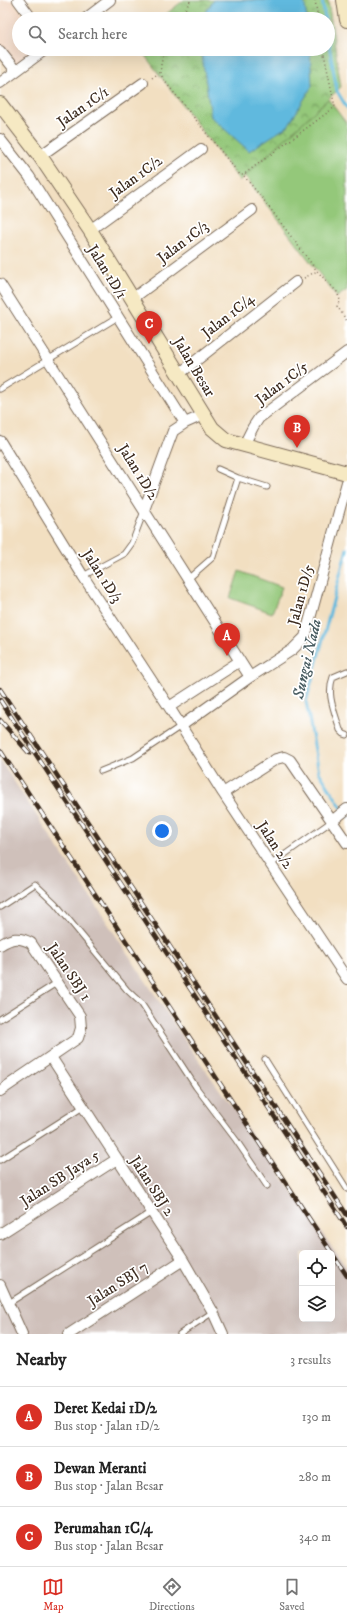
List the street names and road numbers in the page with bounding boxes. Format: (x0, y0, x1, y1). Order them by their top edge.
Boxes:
street label: Jalan 1C/1 (52, 82, 113, 133)
street label: Jalan 1C/2 (104, 151, 167, 204)
street label: Jalan 1C/3 (152, 217, 212, 269)
street label: Jalan 1D/1 (82, 240, 131, 303)
street label: Jalan 1C/4 (196, 289, 258, 344)
street label: Jalan Besar (168, 332, 220, 401)
street label: Jalan 1C/5 (250, 357, 313, 410)
street label: Jalan 1D/2 (112, 439, 163, 504)
street label: Jalan 1D/3 (77, 544, 126, 606)
street label: Jalan 1D/5 (283, 562, 318, 629)
street label: Jalan 2/2 (252, 816, 298, 873)
street label: Jalan SBJ 1 (42, 938, 95, 1005)
street label: Jalan SB Jaya 5 (15, 1145, 104, 1212)
street label: Jalan SBJ 2 (124, 1151, 179, 1220)
street label: Jalan SBJ 7 (82, 1257, 152, 1312)

